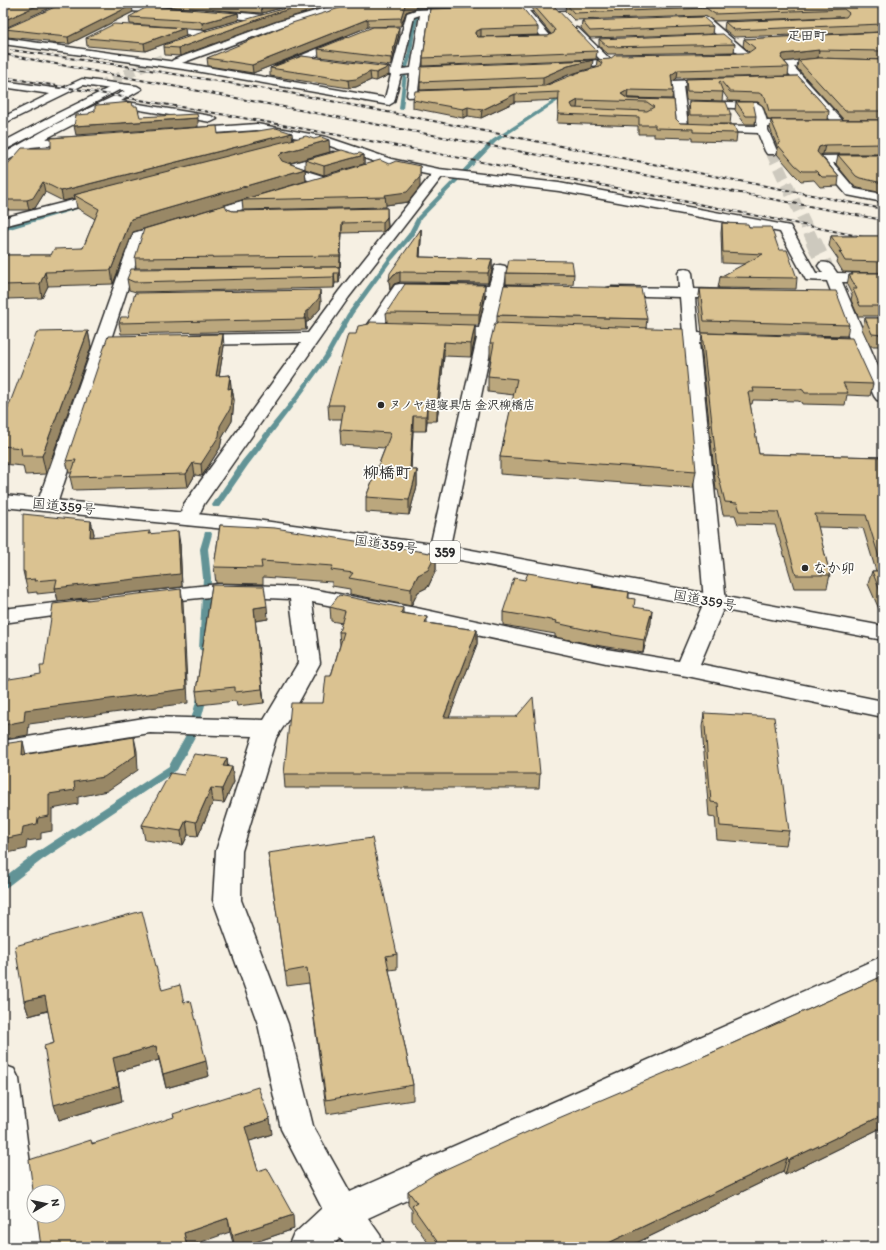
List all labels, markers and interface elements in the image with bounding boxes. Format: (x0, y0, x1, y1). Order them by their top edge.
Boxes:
district label: 疋田町 (787, 28, 827, 43)
place label: ヌノヤ超寝具店 金沢柳橋店 (389, 398, 535, 412)
marker: ヌノヤ超寝具店 金沢柳橋店 (376, 400, 386, 410)
district label: 柳橋町 (363, 463, 411, 482)
street label: 国道359号 (31, 495, 97, 518)
street label: 国道359号 (353, 532, 419, 557)
road number: 359 (430, 541, 460, 563)
place label: なか卯 (813, 560, 855, 577)
marker: なか卯 (800, 563, 810, 573)
street label: 国道359号 (672, 587, 738, 614)
north arrow (26, 1184, 66, 1224)
text: N (48, 1198, 62, 1207)

